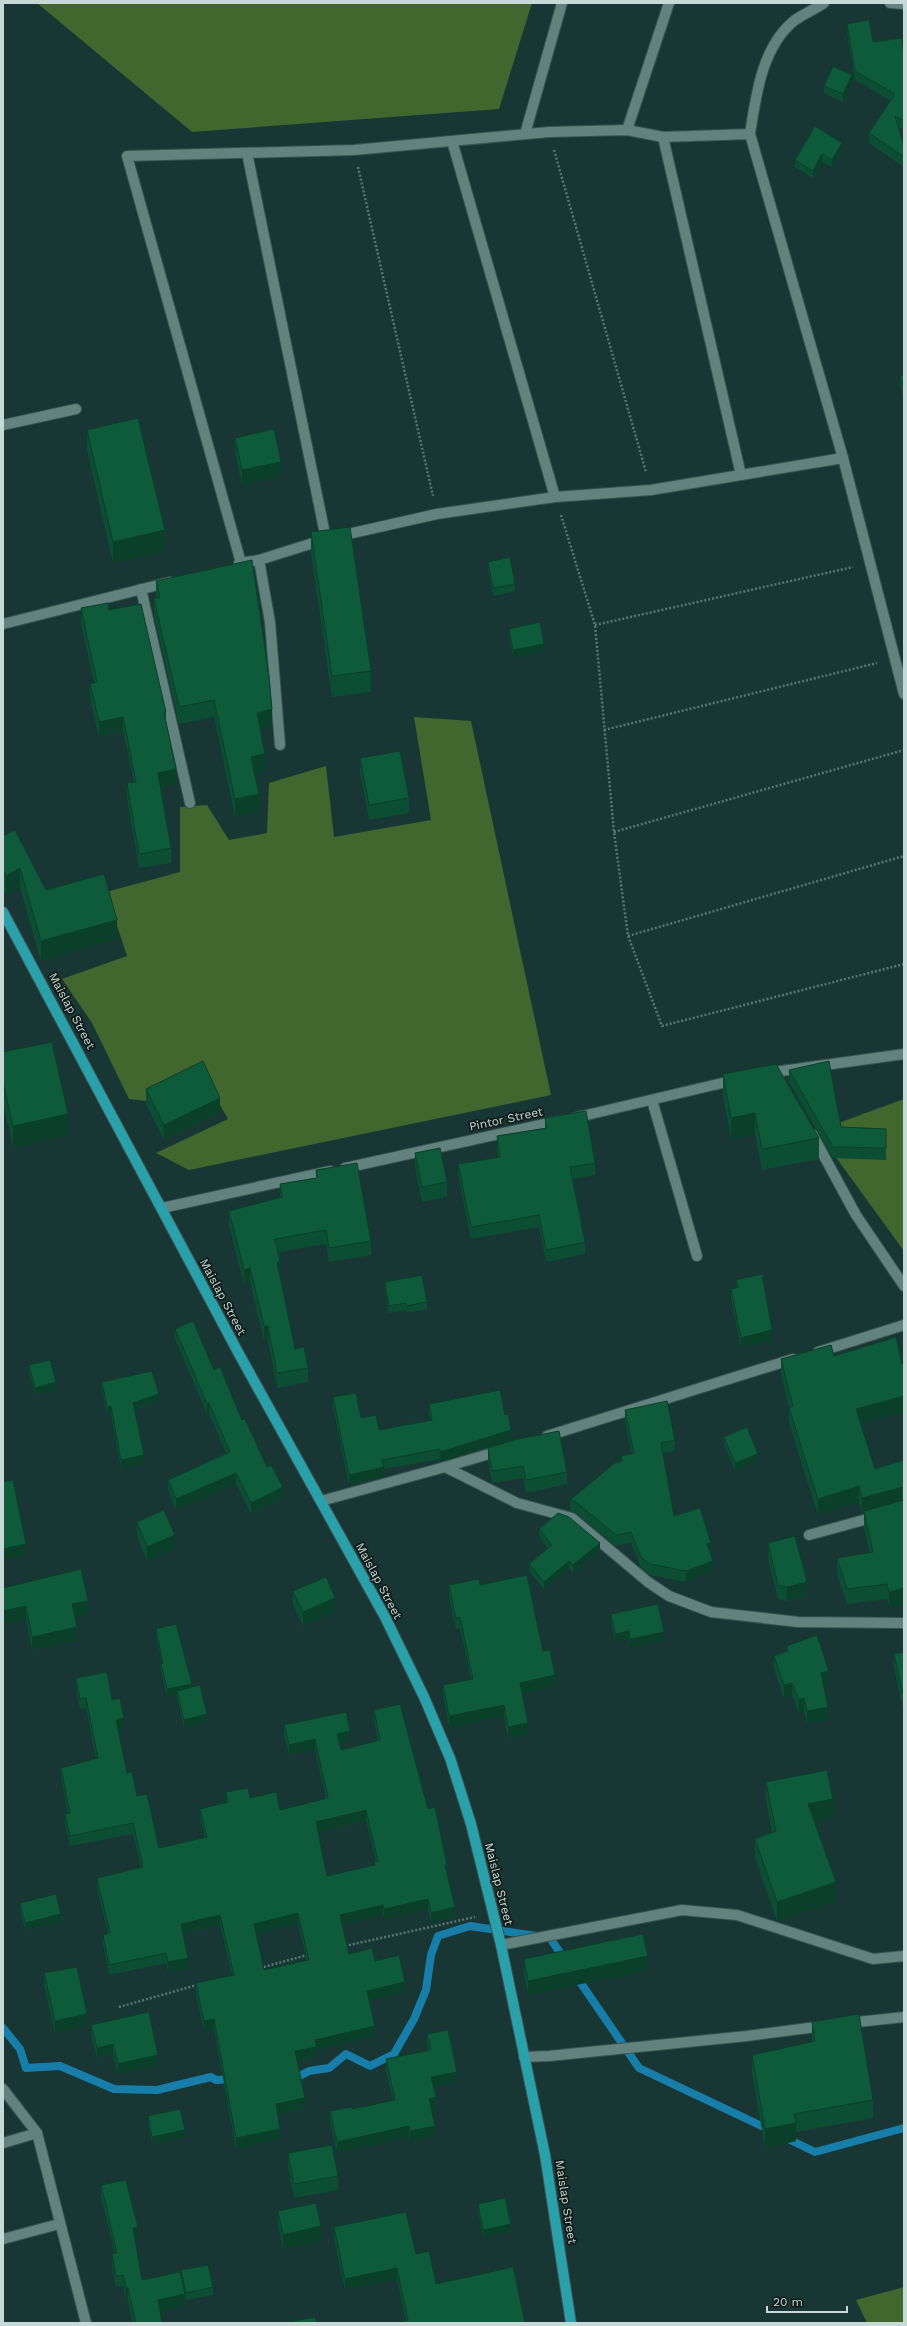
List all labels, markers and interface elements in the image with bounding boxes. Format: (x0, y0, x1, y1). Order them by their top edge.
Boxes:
street label: Maislap Street (46, 970, 98, 1052)
street label: Pintor Street (468, 1104, 544, 1134)
street label: Maislap Street (197, 1256, 249, 1338)
street label: Maislap Street (353, 1540, 405, 1622)
street label: Maislap Street (482, 1841, 516, 1927)
street label: Maislap Street (552, 2159, 580, 2245)
scale bar (767, 2288, 847, 2314)
text: 20 m (773, 2295, 803, 2309)

